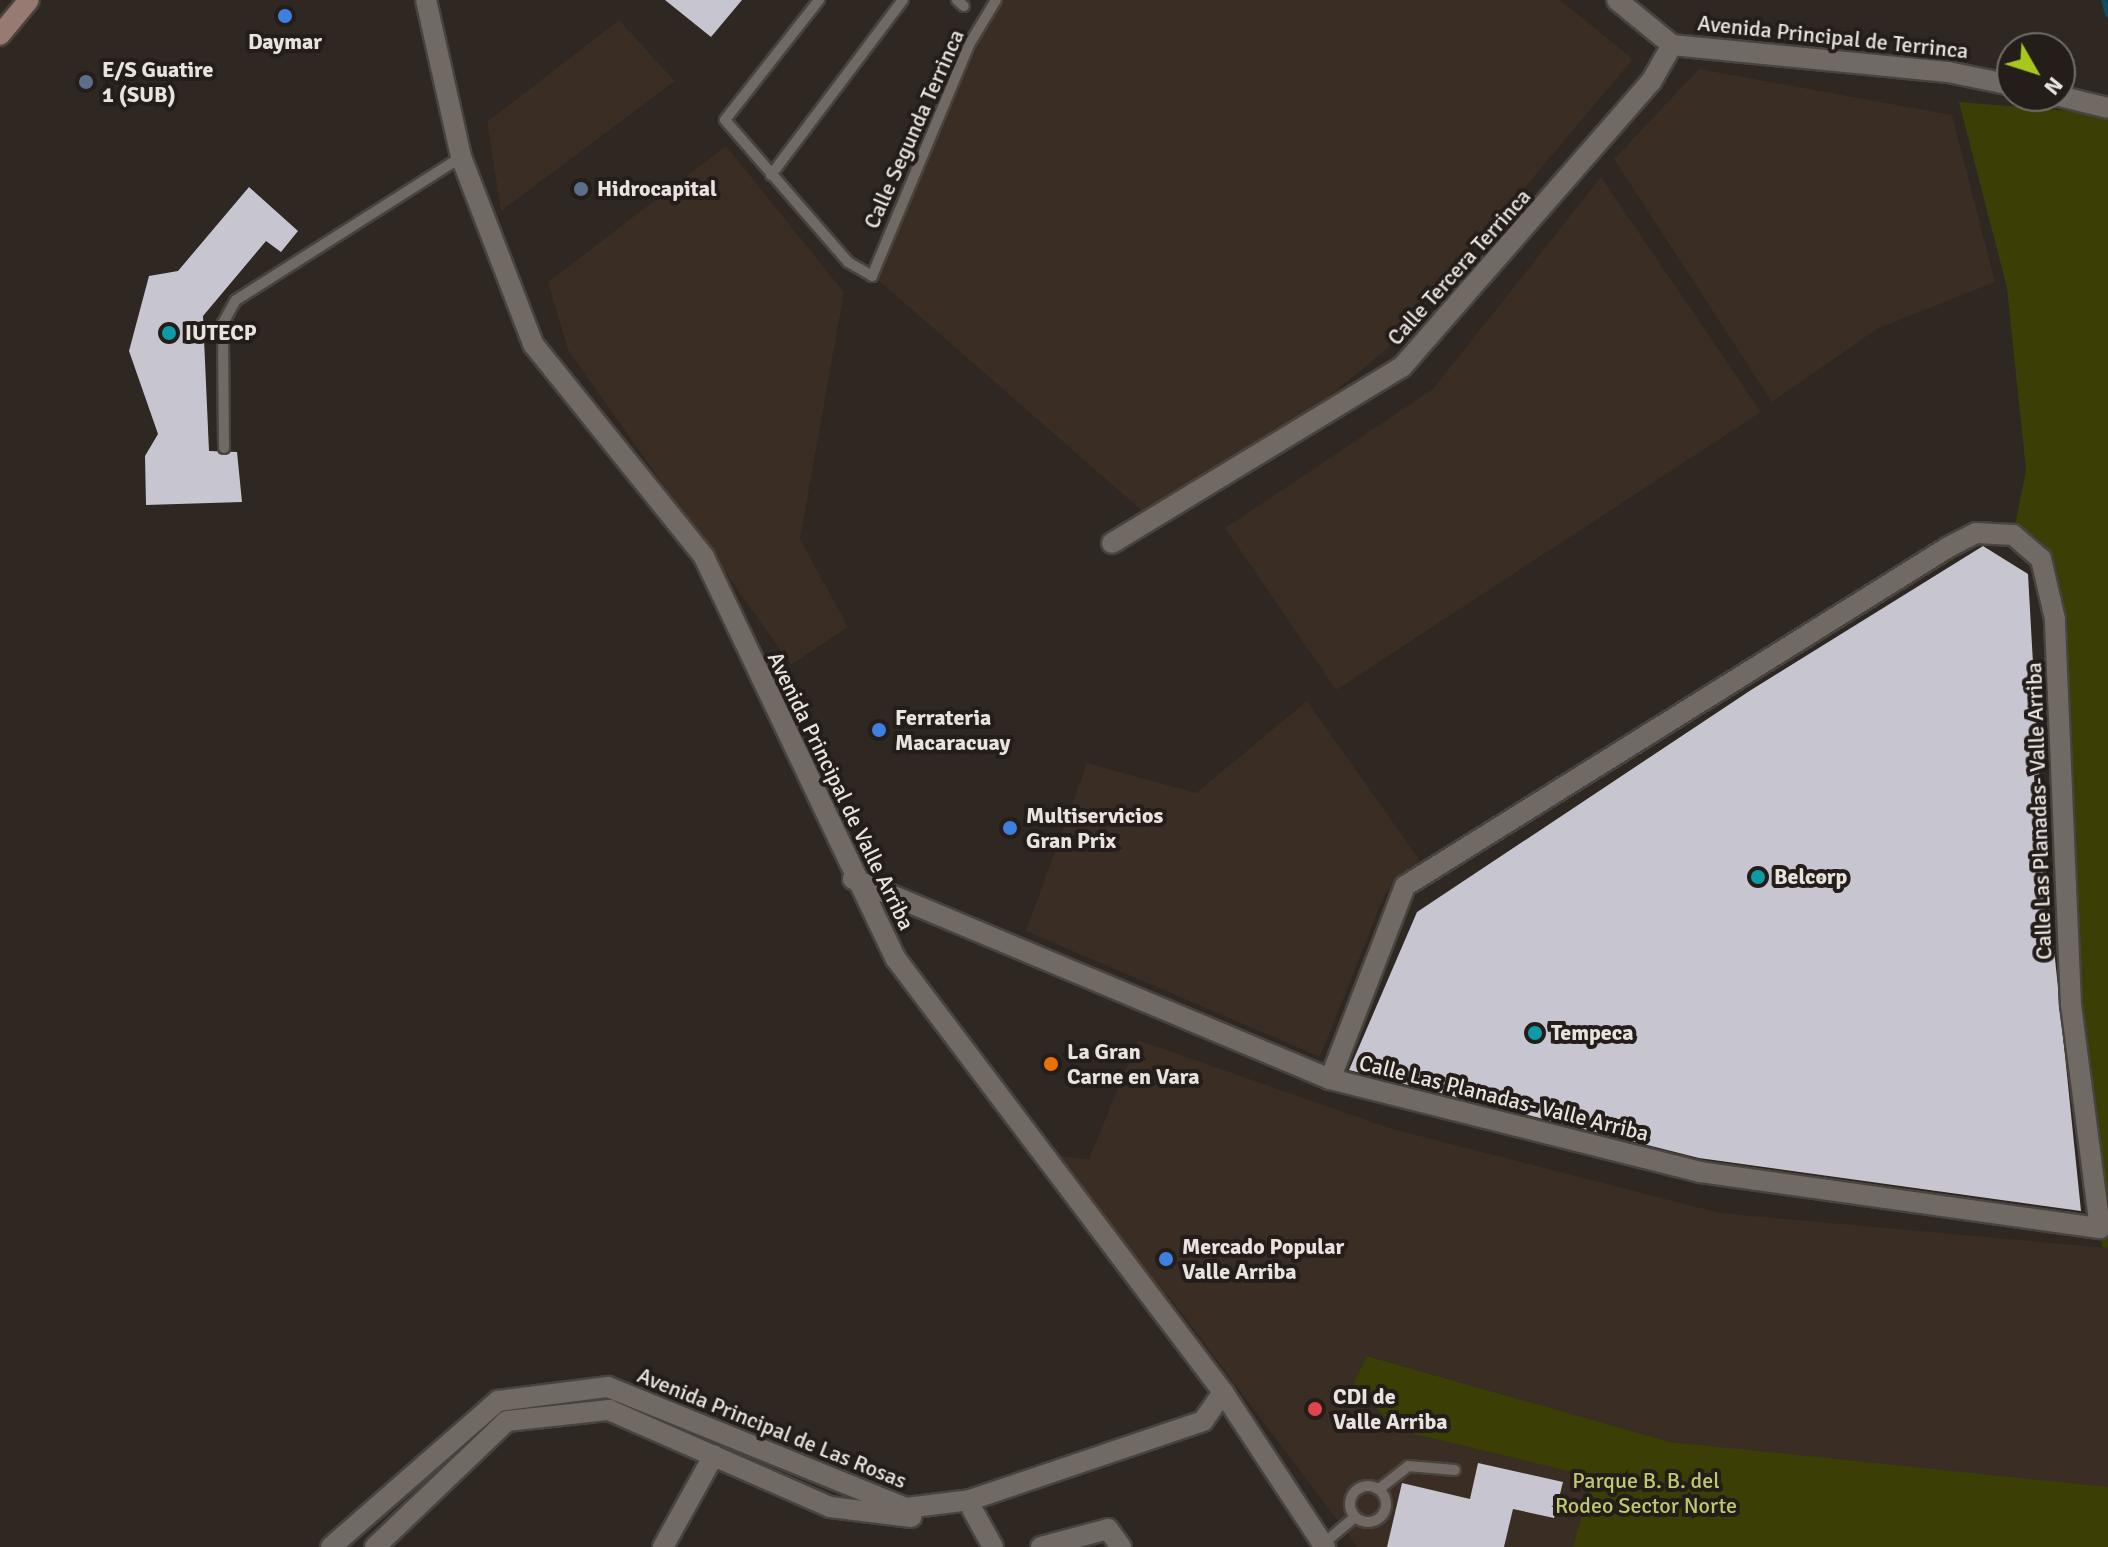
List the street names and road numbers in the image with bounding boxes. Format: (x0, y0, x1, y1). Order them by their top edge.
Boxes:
street label: Avenida Principal de Terrinca (1696, 10, 1970, 64)
street label: Calle Segunda Terrinca (858, 25, 970, 233)
street label: Calle Tercera Terrinca (1382, 183, 1536, 351)
street label: Avenida Principal de Valle Arriba (762, 648, 920, 934)
street label: Calle Las Planadas- Valle Arriba (2021, 662, 2057, 960)
street label: Calle Las Planadas- Valle Arriba (1356, 1049, 1652, 1147)
street label: Avenida Principal de Las Rosas (634, 1362, 910, 1494)

